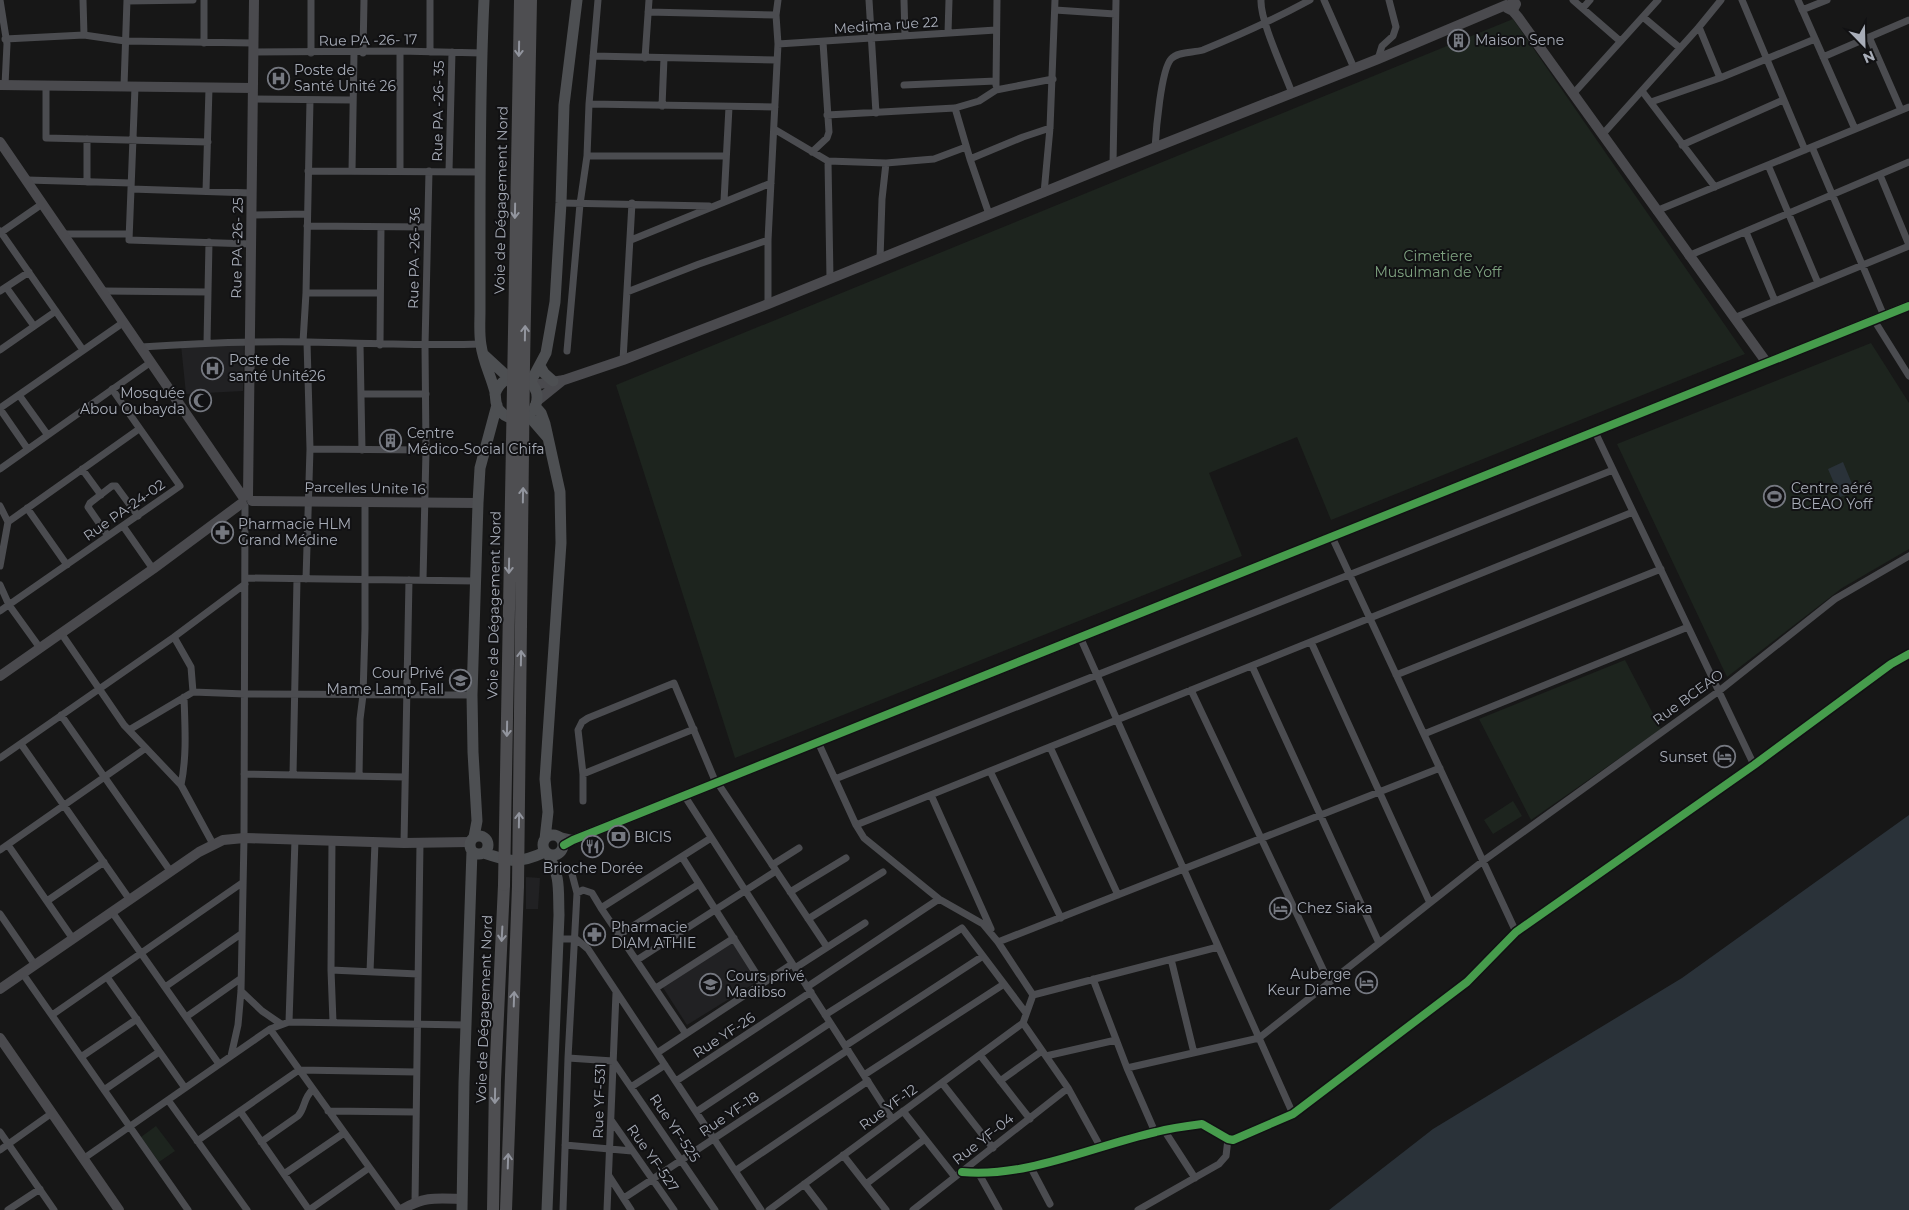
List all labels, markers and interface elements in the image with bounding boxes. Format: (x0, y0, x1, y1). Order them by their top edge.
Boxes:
street label: Medima rue 22 (833, 12, 939, 38)
north arrow (1839, 20, 1889, 70)
building icon: Maison Sene (1447, 28, 1471, 52)
street label: Rue PA -26- 17 (318, 30, 418, 50)
place label: Maison Sene (1475, 31, 1564, 49)
one-way arrow (514, 40, 524, 56)
text: N (1860, 46, 1878, 67)
street label: Rue PA -26- 35 (428, 60, 448, 162)
place label: Poste de Santé Unité 26 (294, 61, 397, 95)
hospital icon: Poste de Santé Unité 26 (266, 66, 290, 90)
street label: Voie de Dégagement Nord (490, 106, 512, 294)
street label: Rue PA -26- 25 (227, 197, 247, 299)
one-way arrow (511, 203, 520, 219)
street label: Rue PA -26- 36 (404, 206, 424, 309)
park label: Cimetiere Musulman de Yoff (1375, 247, 1503, 281)
one-way arrow (520, 325, 530, 341)
place label: Poste de santé Unité26 (229, 351, 326, 385)
hospital icon: Poste de santé Unité26 (201, 356, 225, 380)
place label: Mosquée Abou Oubayda (80, 384, 185, 418)
mosque icon: Mosquée Abou Oubayda (189, 389, 213, 413)
place label: Centre Médico-Social Chifa (407, 424, 545, 458)
building icon: Centre Médico-Social Chifa (379, 429, 403, 453)
street label: Rue PA-24-02 (80, 475, 168, 545)
street label: Parcelles Unite 16 (304, 478, 426, 498)
place label: Centre aéré BCEAO Yoff (1791, 479, 1874, 513)
sports icon: Centre aéré BCEAO Yoff (1763, 484, 1787, 508)
one-way arrow (518, 487, 528, 504)
street label: Voie de Dégagement Nord (483, 511, 505, 699)
place label: Pharmacie HLM Grand Médine (238, 515, 351, 549)
pharmacy icon: Pharmacie HLM Grand Médine (210, 520, 234, 544)
one-way arrow (505, 558, 514, 574)
one-way arrow (516, 650, 526, 666)
place label: Cour Privé Mame Lamp Fall (327, 664, 444, 698)
street label: Rue BCEAO (1649, 665, 1727, 729)
school or university icon: Cour Privé Mame Lamp Fall (448, 669, 472, 693)
one-way arrow (502, 720, 511, 736)
hotel icon: Sunset (1712, 745, 1736, 769)
place label: Sunset (1660, 748, 1708, 766)
one-way arrow (514, 812, 524, 828)
bank icon: BICIS (606, 825, 630, 849)
place label: BICIS (634, 828, 672, 846)
restaurant icon: Brioche Dorée (581, 834, 605, 858)
place label: Brioche Dorée (543, 859, 643, 877)
hotel icon: Chez Siaka (1269, 896, 1293, 920)
place label: Chez Siaka (1297, 899, 1373, 917)
street label: Voie de Dégagement Nord (472, 915, 496, 1103)
place label: Pharmacie DIAM ATHIE (611, 918, 696, 952)
pharmacy icon: Pharmacie DIAM ATHIE (583, 923, 607, 947)
one-way arrow (497, 926, 506, 942)
place label: Auberge Keur Diame (1267, 965, 1351, 999)
place label: Cours privé Madibso (726, 967, 804, 1001)
hotel icon: Auberge Keur Diame (1355, 970, 1379, 994)
school or university icon: Cours privé Madibso (698, 972, 722, 996)
one-way arrow (509, 991, 519, 1008)
street label: Rue YF-26 (689, 1008, 759, 1062)
street label: Rue YF-531 (589, 1063, 609, 1139)
street label: Rue YF-12 (855, 1080, 921, 1134)
street label: Rue YF-18 (696, 1087, 762, 1141)
one-way arrow (490, 1088, 500, 1104)
street label: Rue YF-525 (646, 1091, 704, 1166)
street label: Rue YF-04 (949, 1109, 1018, 1169)
street label: Rue YF-527 (623, 1121, 683, 1195)
one-way arrow (503, 1154, 513, 1170)

